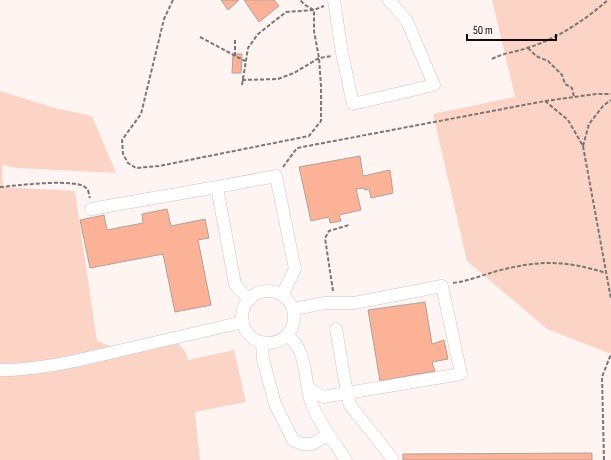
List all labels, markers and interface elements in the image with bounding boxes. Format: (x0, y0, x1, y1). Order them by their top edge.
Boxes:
scale bar (467, 16, 556, 42)
text: 50 m (473, 23, 493, 38)

